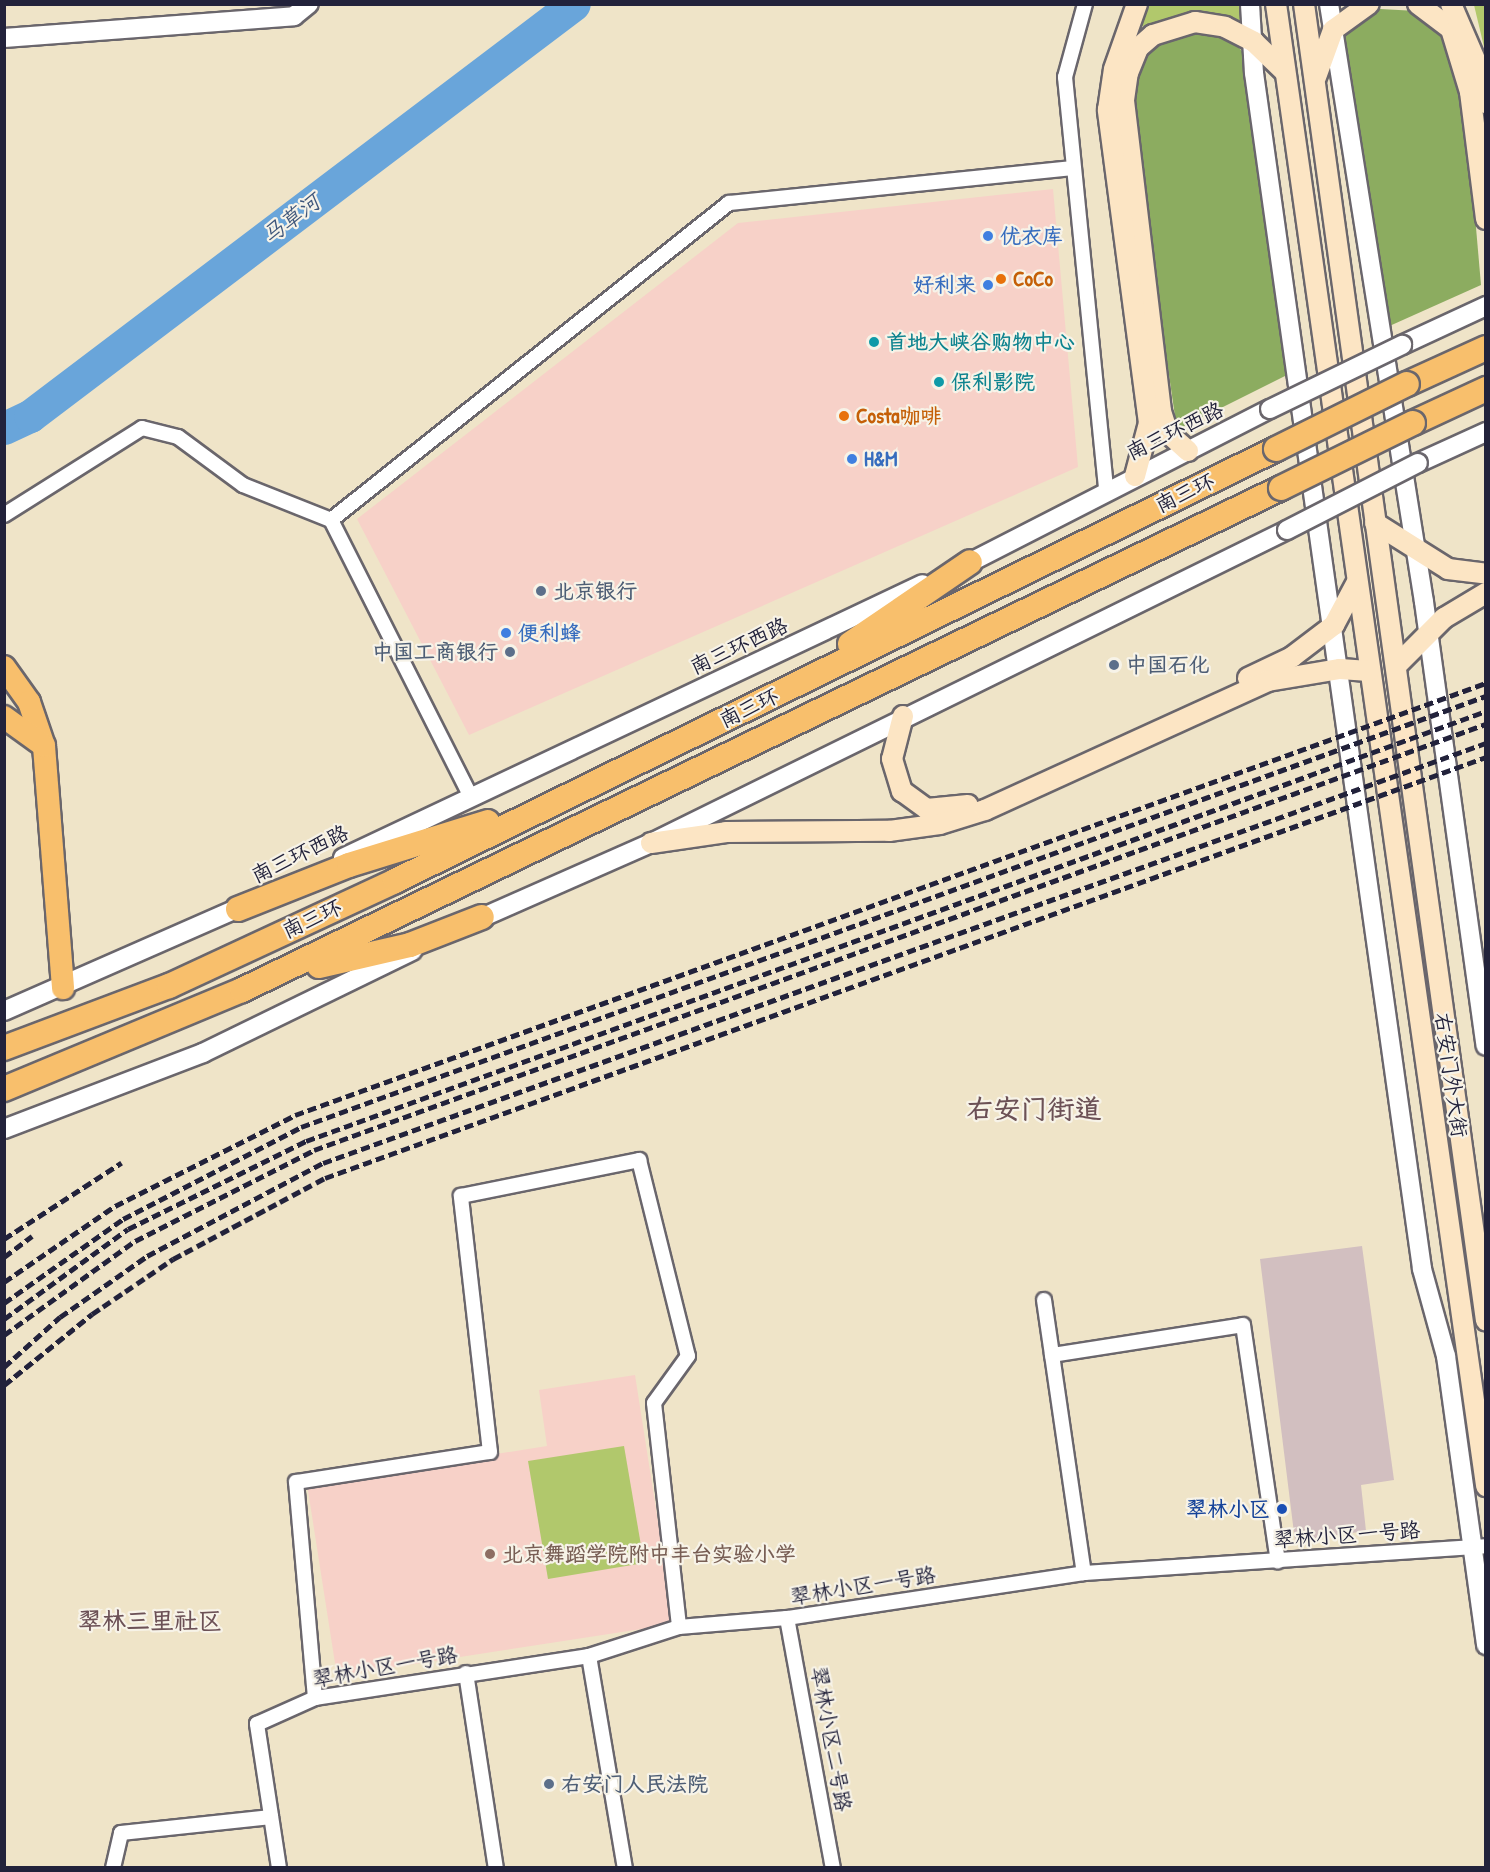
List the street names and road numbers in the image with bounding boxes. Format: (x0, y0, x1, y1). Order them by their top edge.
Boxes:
street label: 南三环西路 (1122, 397, 1228, 465)
street label: 南三环 (1151, 468, 1219, 518)
street label: 南三环西路 (686, 612, 792, 680)
street label: 南三环 (715, 683, 783, 733)
street label: 南三环西路 (247, 820, 353, 888)
street label: 南三环 (278, 894, 346, 944)
street label: 右安门外大街 (1430, 1011, 1472, 1139)
street label: 翠林小区一号路 (1273, 1517, 1421, 1553)
street label: 翠林小区一号路 (788, 1562, 938, 1610)
street label: 翠林小区一号路 (310, 1642, 460, 1692)
street label: 翠林小区二号路 (806, 1664, 856, 1814)

